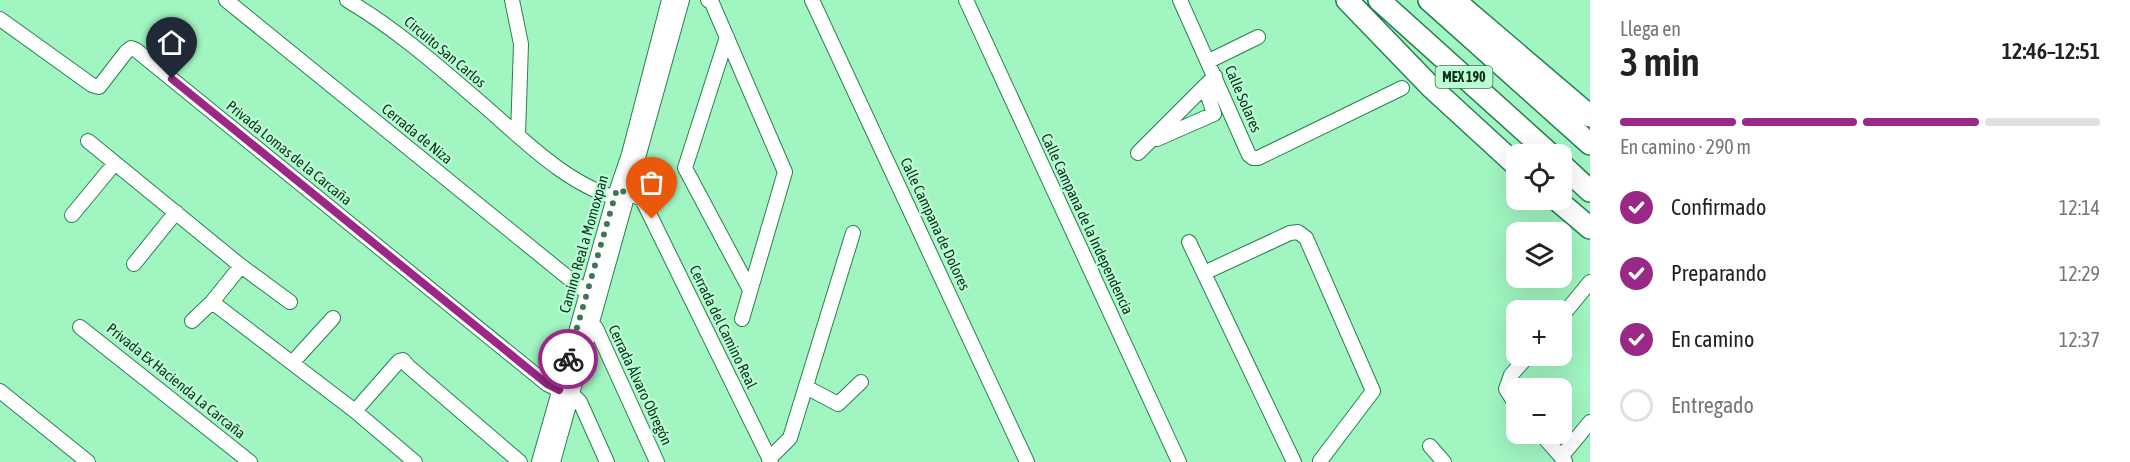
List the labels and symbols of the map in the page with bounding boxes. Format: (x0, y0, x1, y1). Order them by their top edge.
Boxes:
street label: Circuito San Carlos (401, 13, 490, 91)
pin (146, 17, 197, 79)
street label: Calle Solares (1222, 63, 1265, 135)
road number: MEX 190 (1436, 66, 1492, 88)
street label: Privada Lomas de la Carcaña (223, 97, 355, 208)
street label: Cerrada de Niza (379, 100, 456, 167)
street label: Calle Campana de la Independencia (1038, 131, 1137, 317)
street label: Calle Campana de Dolores (897, 155, 974, 293)
pin (626, 157, 677, 219)
street label: Camino Real a Momoxpan (556, 173, 611, 315)
street label: Cerrada del Camino Real (686, 262, 761, 391)
street label: Privada Ex Hacienda La Carcaña (104, 319, 249, 442)
street label: Cerrada Álvaro Obregón (605, 322, 676, 448)
courier (538, 329, 598, 389)

